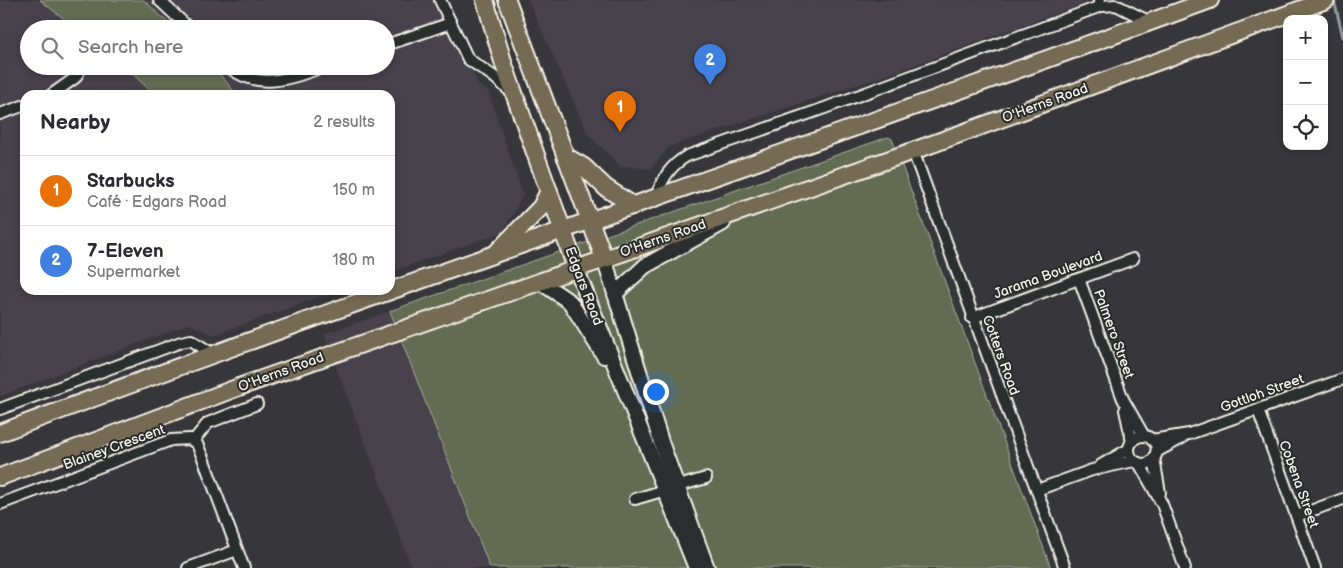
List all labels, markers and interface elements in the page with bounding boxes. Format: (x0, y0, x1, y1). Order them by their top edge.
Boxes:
map controls (1283, 15, 1328, 150)
button: + (1283, 15, 1328, 60)
search box (20, 20, 395, 75)
icon: search (38, 34, 66, 62)
text: Search here (78, 36, 183, 59)
pin: 2 (694, 44, 726, 85)
button: − (1283, 60, 1328, 105)
street label: O'Herns Road (1000, 80, 1090, 126)
pin: 1 (604, 91, 636, 132)
button: locate (1283, 105, 1328, 150)
text: Nearby (40, 110, 110, 135)
text: 2 results (313, 113, 375, 132)
text: Starbucks (87, 170, 175, 193)
text: 1 (53, 181, 59, 200)
text: 150 m (333, 181, 375, 200)
text: Café · Edgars Road (87, 193, 227, 212)
street label: O'Herns Road (618, 215, 708, 261)
text: 7-Eleven (87, 240, 164, 263)
street label: Edgars Road (561, 244, 607, 328)
street label: Jarama Boulevard (991, 247, 1105, 303)
text: 2 (51, 251, 61, 270)
text: 180 m (333, 251, 375, 270)
text: Supermarket (87, 263, 180, 282)
street label: Palmero Street (1090, 287, 1138, 382)
street label: Cotters Road (979, 313, 1023, 397)
street label: O'Herns Road (236, 349, 326, 395)
street label: Gottloh Street (1218, 370, 1307, 416)
your location (643, 379, 669, 405)
street label: Blainey Crescent (61, 420, 168, 473)
street label: Cobena Street (1275, 438, 1323, 531)

